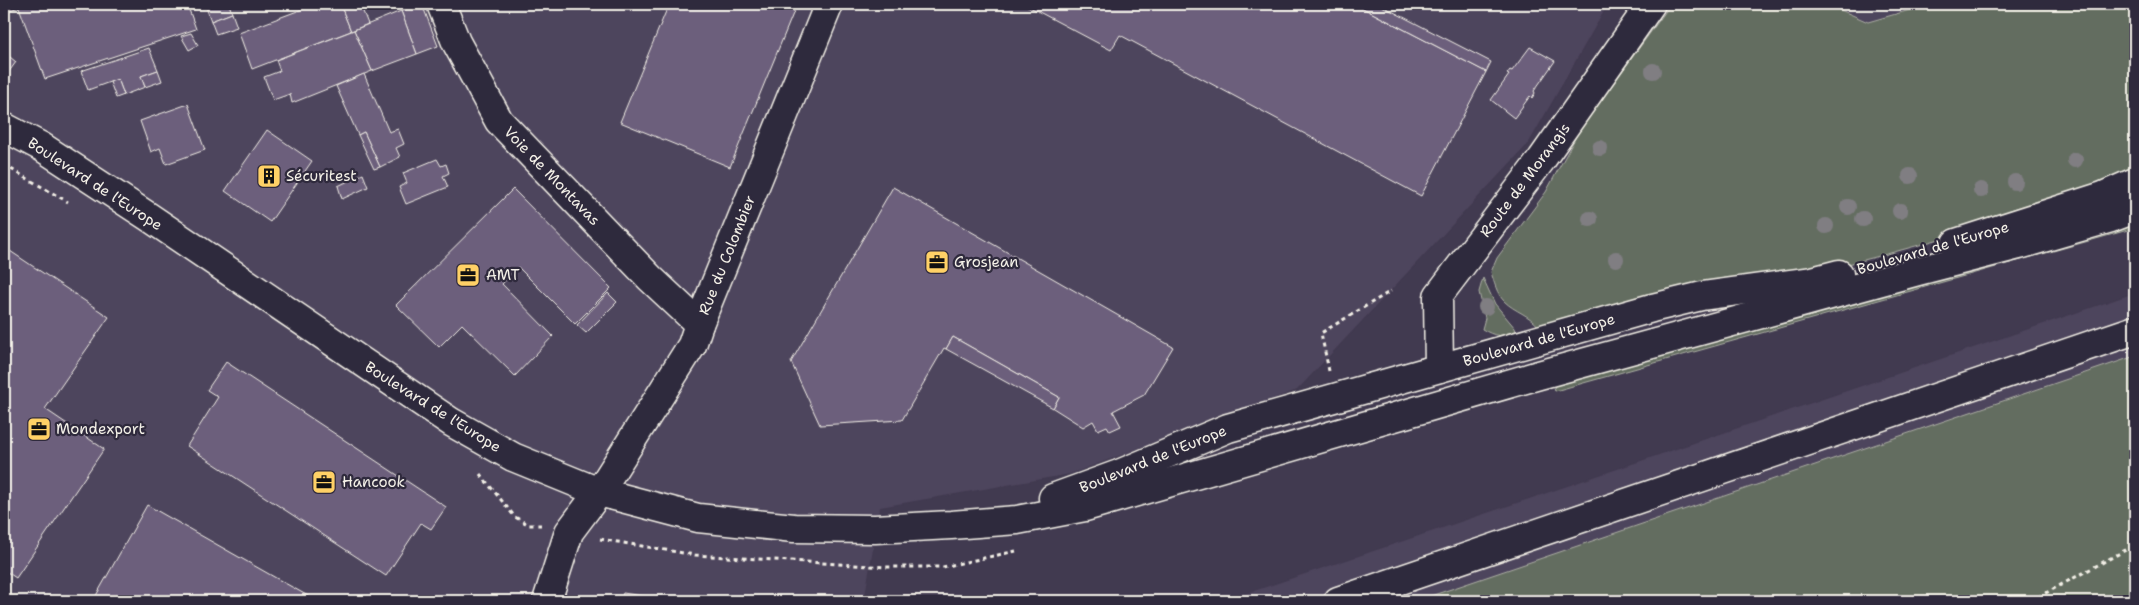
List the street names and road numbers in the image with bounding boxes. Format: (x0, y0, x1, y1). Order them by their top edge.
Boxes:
street label: Route de Morangis (1475, 119, 1575, 241)
street label: Voie de Montavas (500, 122, 604, 230)
street label: Boulevard de l'Europe (24, 133, 166, 235)
street label: Rue du Colombier (694, 192, 760, 318)
street label: Boulevard de l'Europe (1855, 217, 2011, 279)
street label: Boulevard de l'Europe (1461, 309, 1617, 371)
street label: Boulevard de l'Europe (361, 357, 505, 457)
street label: Boulevard de l'Europe (1076, 420, 1230, 498)

